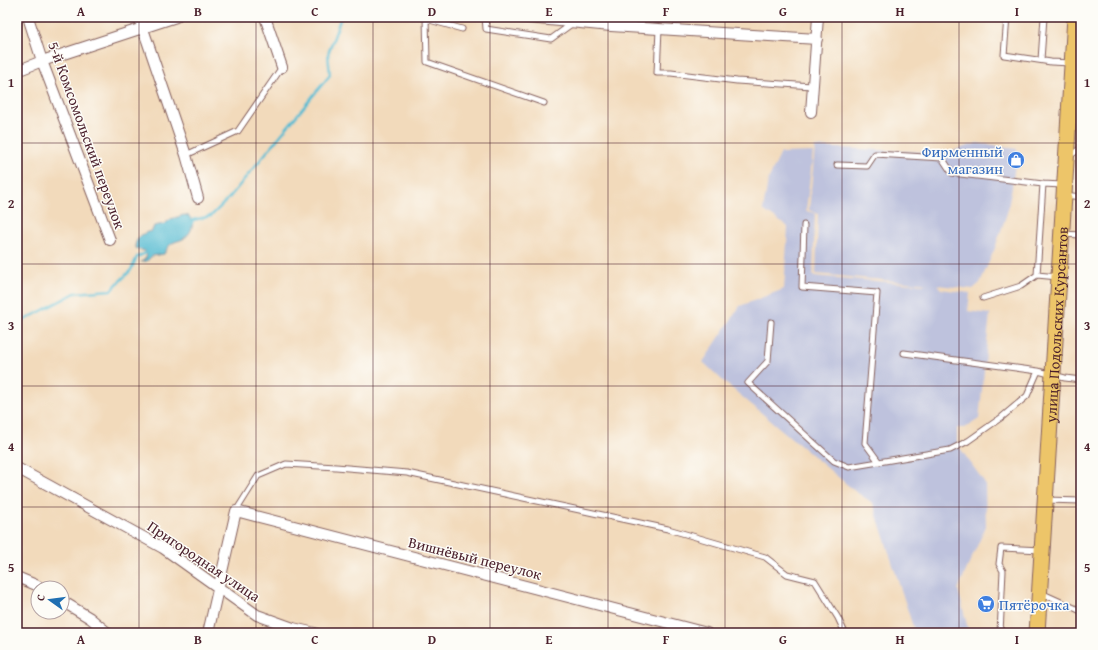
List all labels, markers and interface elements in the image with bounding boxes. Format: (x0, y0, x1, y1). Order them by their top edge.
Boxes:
text: A (77, 2, 86, 21)
text: B (194, 2, 202, 21)
text: C (311, 2, 319, 21)
text: D (428, 2, 436, 21)
text: E (546, 2, 553, 21)
text: F (663, 2, 670, 21)
text: G (779, 2, 787, 21)
text: H (895, 2, 905, 21)
text: I (1015, 2, 1019, 21)
street label: 5-й Комсомольский переулок (43, 38, 131, 232)
text: 1 (8, 73, 14, 92)
text: 1 (1084, 73, 1090, 92)
place label: Фирменный магазин (922, 141, 1003, 179)
shop icon: Фирменный магазин (1006, 150, 1026, 170)
text: 2 (8, 194, 15, 213)
text: 2 (1084, 194, 1091, 213)
street label: улица Подольских Курсантов (1039, 226, 1073, 424)
text: 3 (8, 316, 14, 335)
text: 3 (1084, 316, 1090, 335)
text: 4 (8, 437, 15, 456)
text: 4 (1084, 437, 1091, 456)
street label: Пригородная улица (143, 515, 265, 607)
street label: Вишнёвый переулок (406, 531, 544, 585)
text: 5 (8, 558, 15, 577)
text: 5 (1084, 558, 1091, 577)
north arrow (30, 580, 70, 620)
text: С (32, 593, 49, 603)
supermarket icon: Пятёрочка (976, 594, 996, 614)
place label: Пятёрочка (999, 594, 1070, 615)
text: A (77, 630, 86, 649)
text: B (194, 630, 202, 649)
text: C (311, 630, 319, 649)
text: D (428, 630, 436, 649)
text: E (546, 630, 553, 649)
text: F (663, 630, 670, 649)
text: G (779, 630, 787, 649)
text: H (895, 630, 905, 649)
text: I (1015, 630, 1019, 649)

